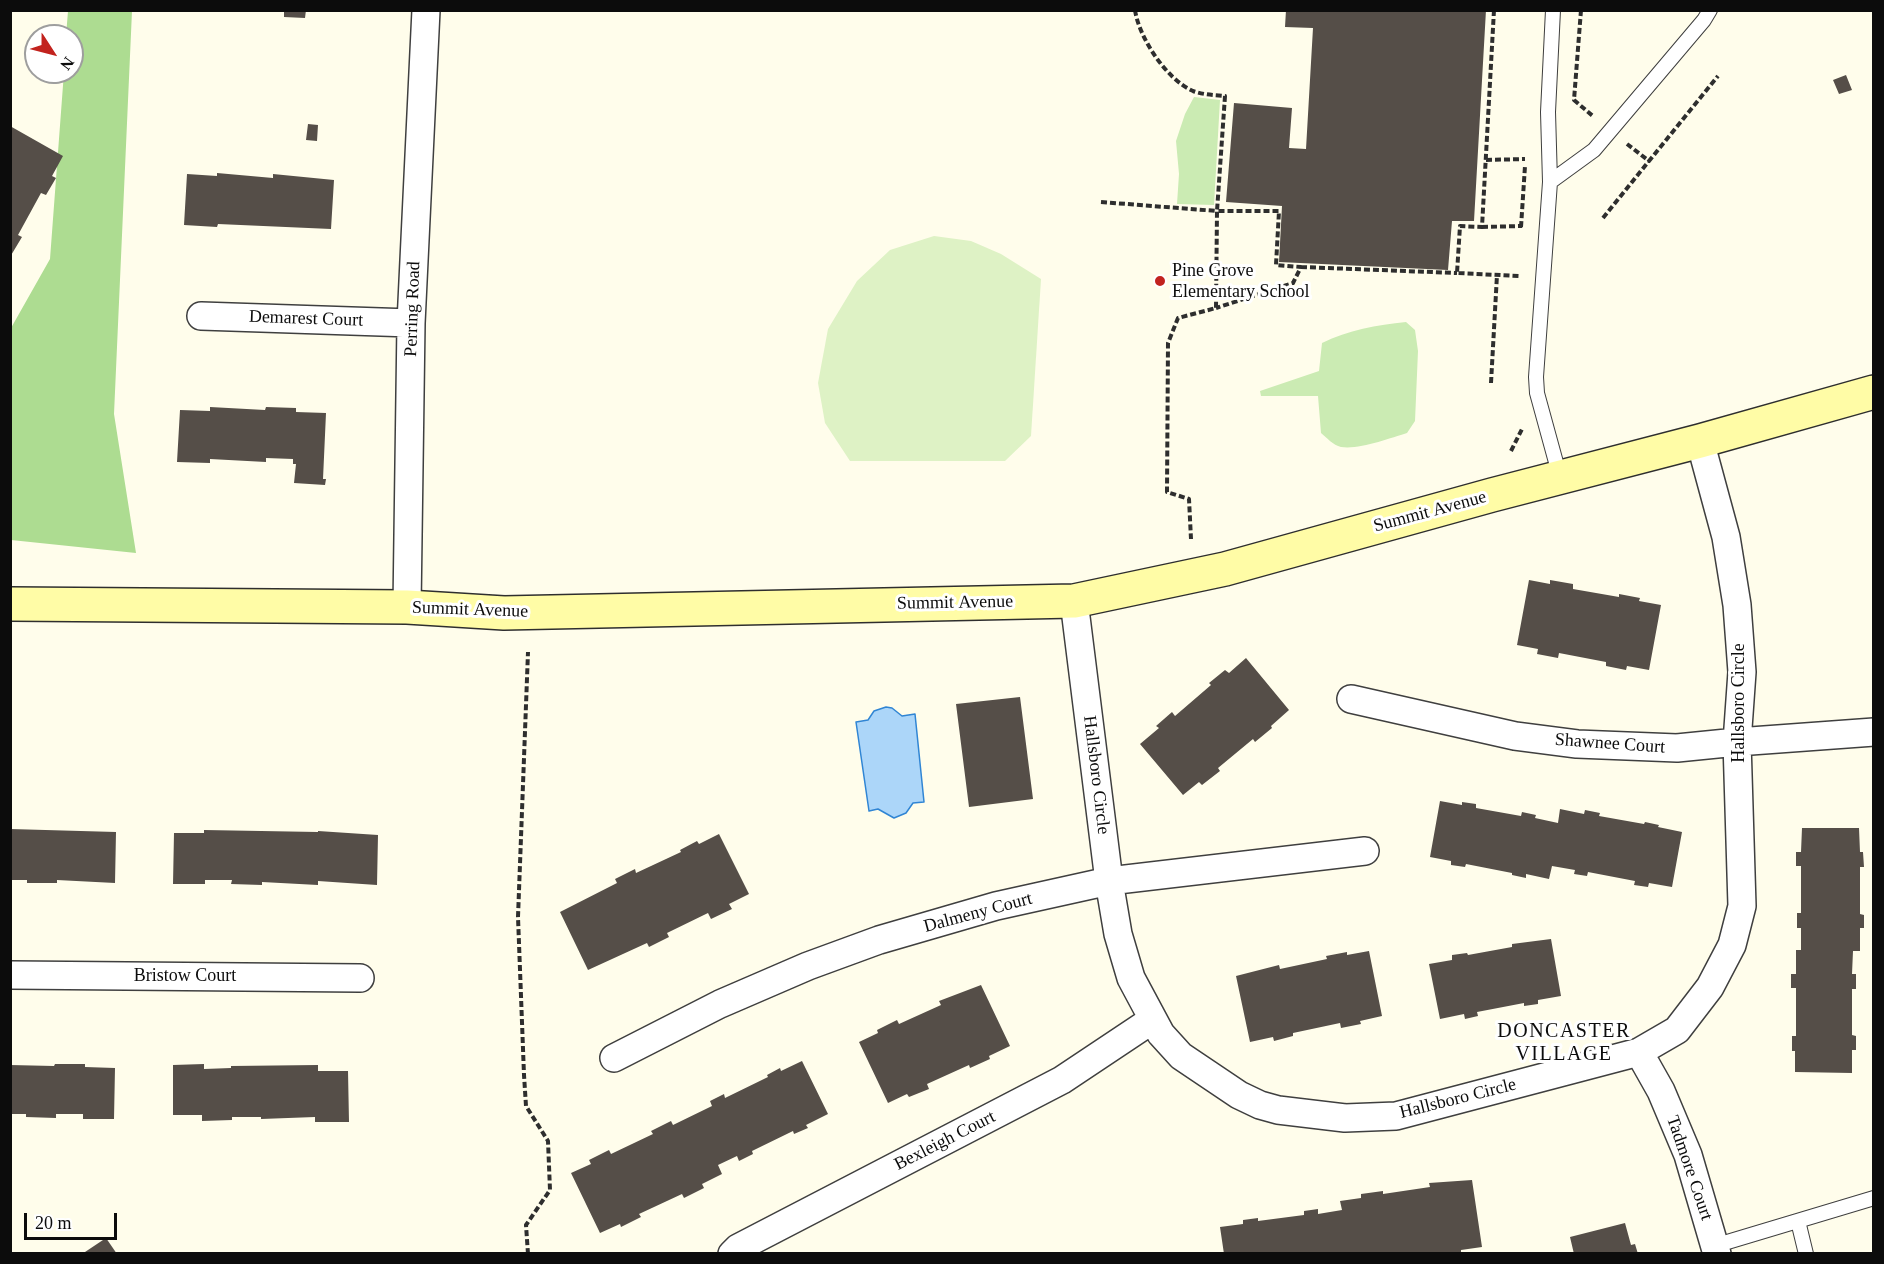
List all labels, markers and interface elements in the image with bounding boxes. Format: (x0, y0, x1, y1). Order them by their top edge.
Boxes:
north arrow (24, 24, 84, 84)
text: N (57, 54, 78, 73)
place label: Pine Grove Elementary School (1172, 260, 1309, 302)
street label: Perring Road (401, 261, 425, 357)
marker: Pine Grove Elementary School (1153, 274, 1167, 288)
street label: Demarest Court (248, 306, 364, 332)
street label: Summit Avenue (1371, 487, 1489, 537)
street label: Summit Avenue (897, 591, 1013, 615)
street label: Summit Avenue (412, 597, 528, 623)
street label: Hallsboro Circle (1728, 643, 1750, 763)
street label: Hallsboro Circle (1078, 714, 1114, 836)
street label: Shawnee Court (1554, 729, 1666, 759)
street label: Dalmeny Court (921, 888, 1035, 938)
street label: Bristow Court (134, 965, 236, 987)
district label: DONCASTER VILLAGE (1497, 1020, 1631, 1067)
street label: Hallsboro Circle (1397, 1074, 1519, 1124)
street label: Bexleigh Court (891, 1106, 999, 1176)
street label: Tadmore Court (1661, 1113, 1717, 1223)
scale bar (27, 1201, 120, 1239)
text: 20 m (35, 1213, 72, 1233)

